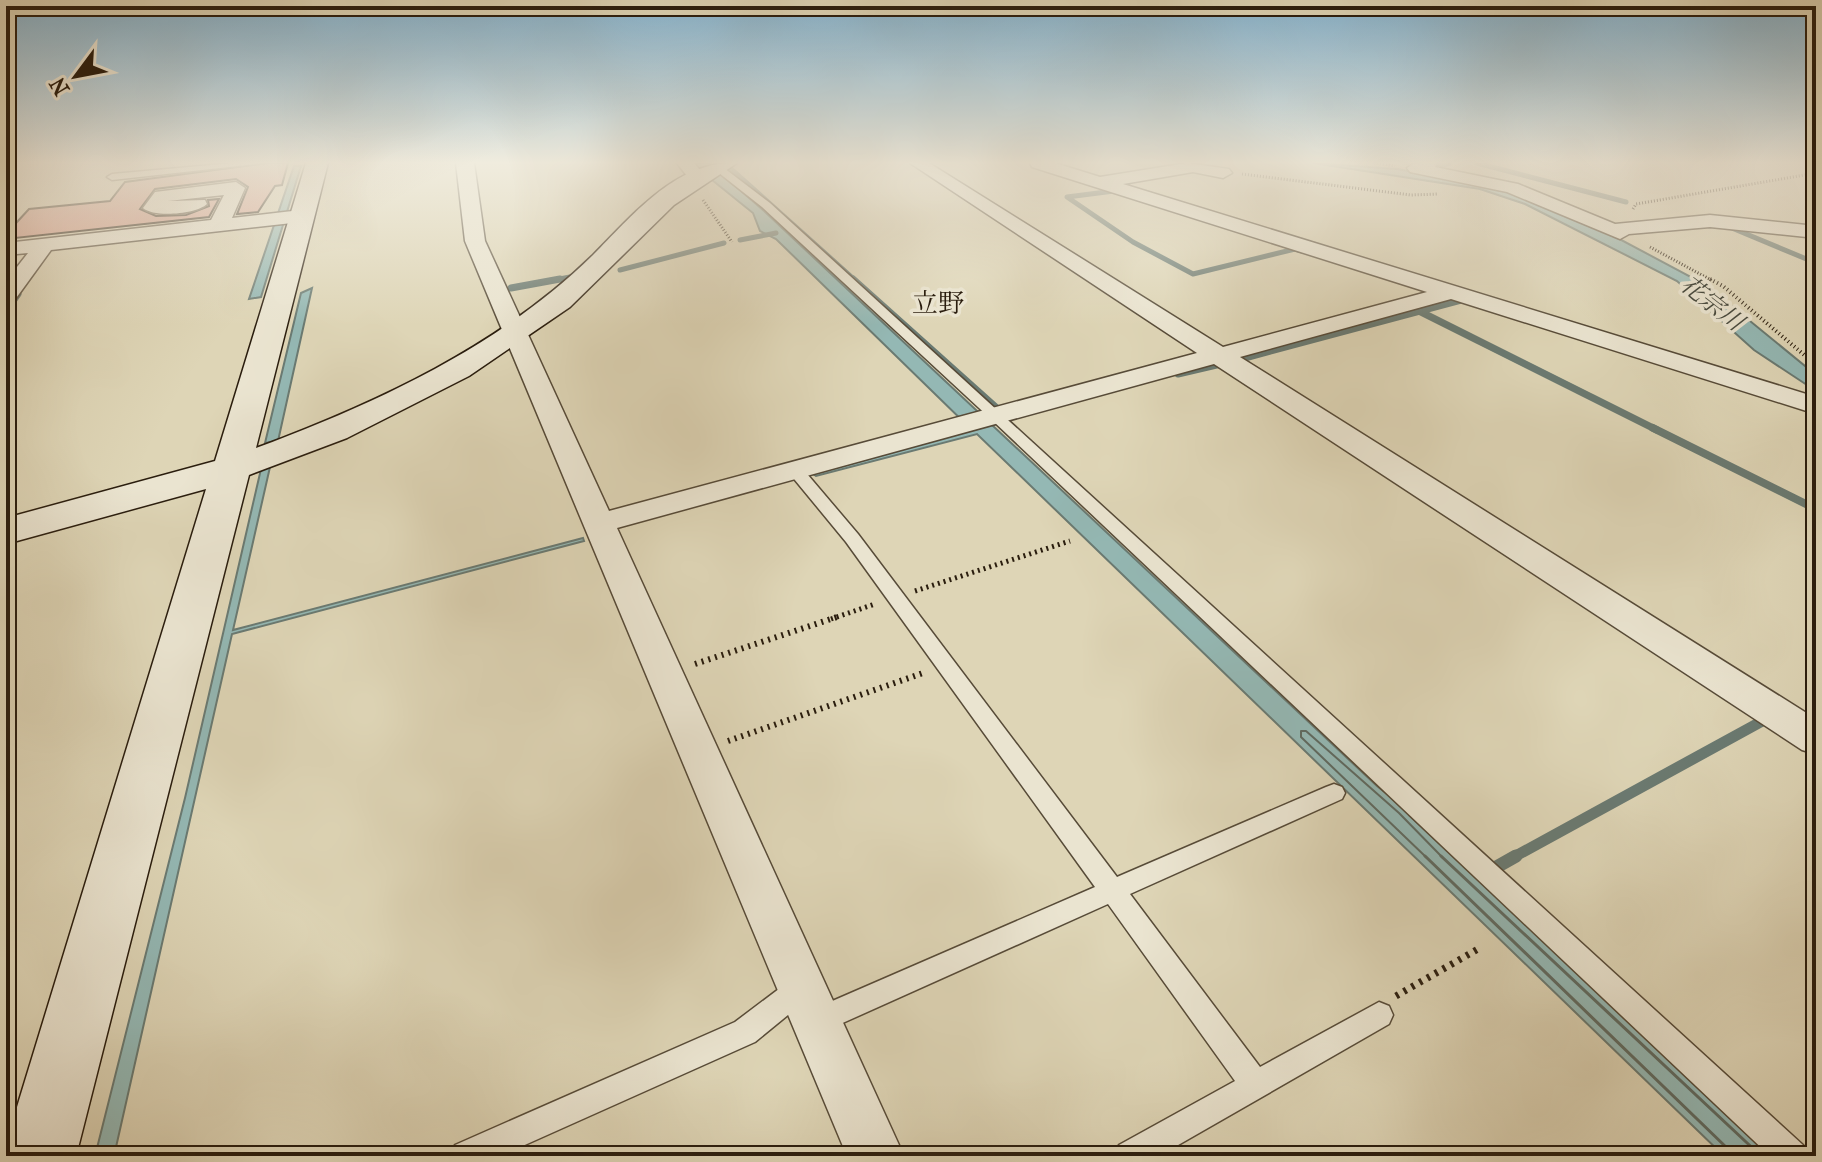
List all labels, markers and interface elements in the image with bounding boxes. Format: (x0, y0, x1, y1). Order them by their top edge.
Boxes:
north arrow (36, 36, 116, 116)
text: N (44, 72, 75, 100)
water label: 花宗川 (1675, 270, 1751, 338)
district label: 立野 (912, 288, 964, 319)

